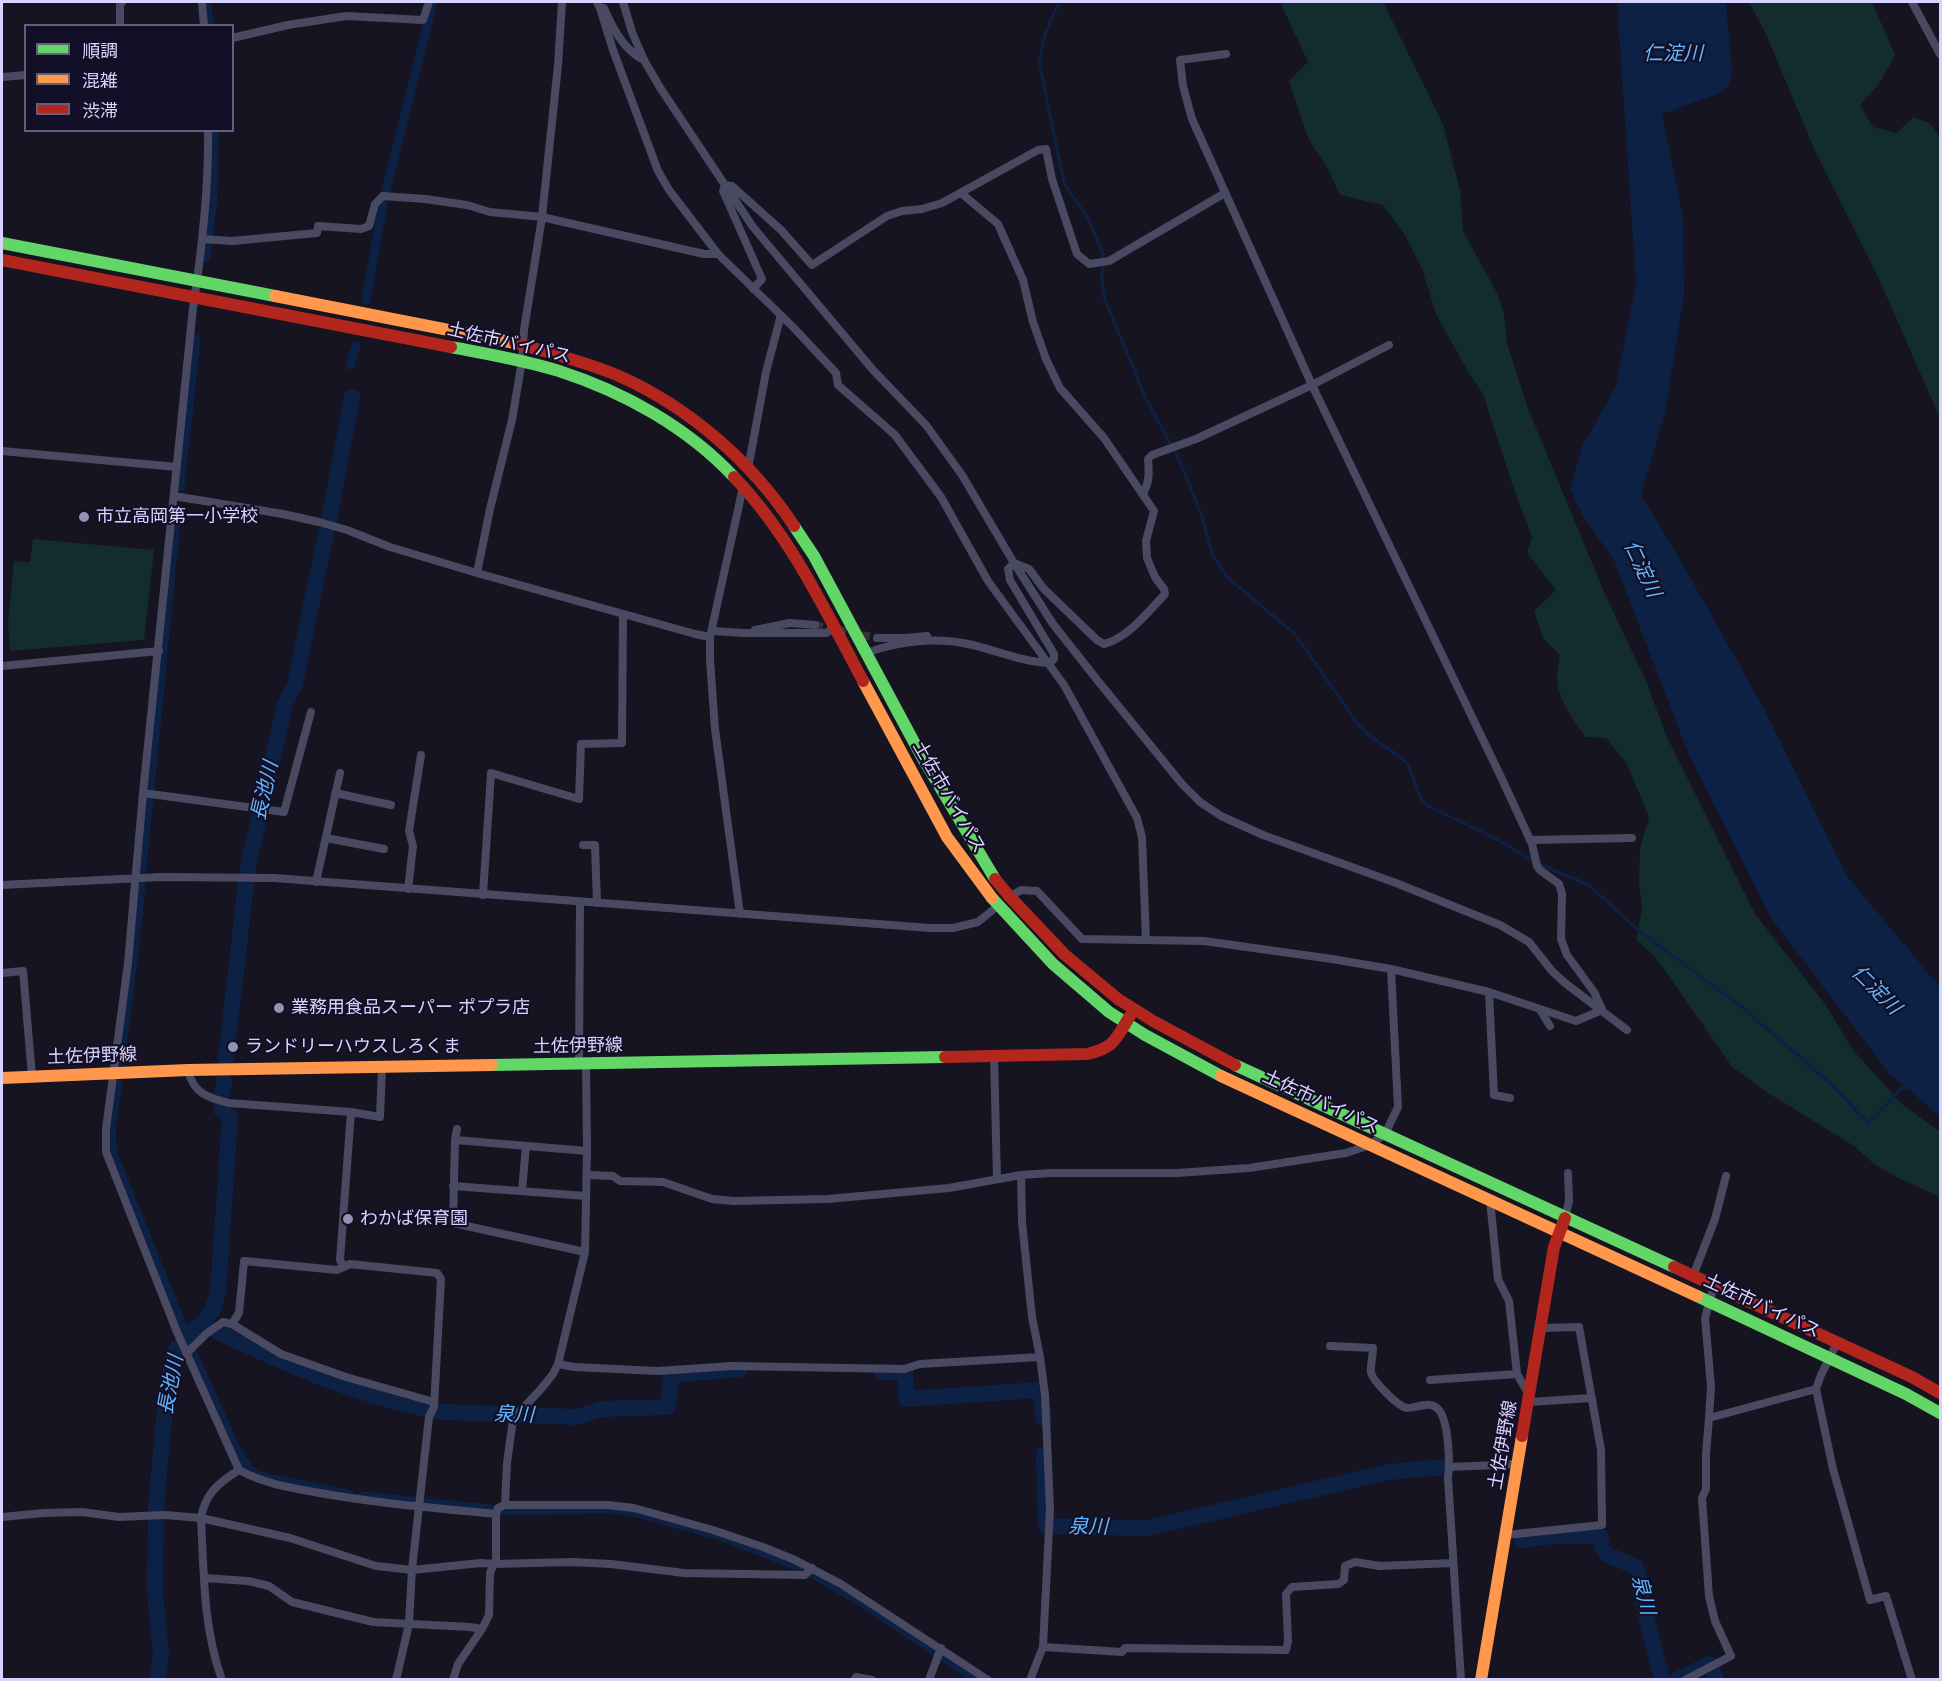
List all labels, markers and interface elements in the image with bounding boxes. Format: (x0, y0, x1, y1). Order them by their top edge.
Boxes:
legend (24, 24, 234, 132)
text: 順調 (82, 39, 118, 62)
water label: 仁淀川 (1643, 42, 1703, 66)
text: 混雑 (82, 69, 118, 92)
text: 渋滞 (82, 99, 118, 122)
street label: 土佐市バイパス (445, 318, 573, 368)
place label: 市立高岡第一小学校 (96, 506, 258, 528)
marker: 市立高岡第一小学校 (77, 510, 91, 524)
water label: 仁淀川 (1618, 537, 1666, 601)
street label: 土佐市バイパス (908, 737, 990, 857)
water label: 長池川 (247, 759, 283, 823)
water label: 仁淀川 (1846, 960, 1906, 1020)
place label: 業務用食品スーパー ポプラ店 (291, 997, 530, 1019)
marker: 業務用食品スーパー ポプラ店 (272, 1001, 286, 1015)
street label: 土佐伊野線 (533, 1034, 623, 1058)
place label: ランドリーハウスしろくま (245, 1036, 461, 1058)
marker: ランドリーハウスしろくま (226, 1040, 240, 1054)
street label: 土佐伊野線 (47, 1044, 137, 1068)
street label: 土佐市バイパス (1259, 1066, 1383, 1138)
place label: わかば保育園 (360, 1208, 468, 1230)
marker: わかば保育園 (341, 1212, 355, 1226)
street label: 土佐市バイパス (1700, 1270, 1824, 1342)
water label: 長池川 (153, 1353, 189, 1417)
street label: 土佐伊野線 (1485, 1399, 1521, 1491)
water label: 泉川 (494, 1402, 534, 1428)
water label: 泉川 (1068, 1515, 1108, 1539)
water label: 泉川 (1627, 1573, 1659, 1617)

